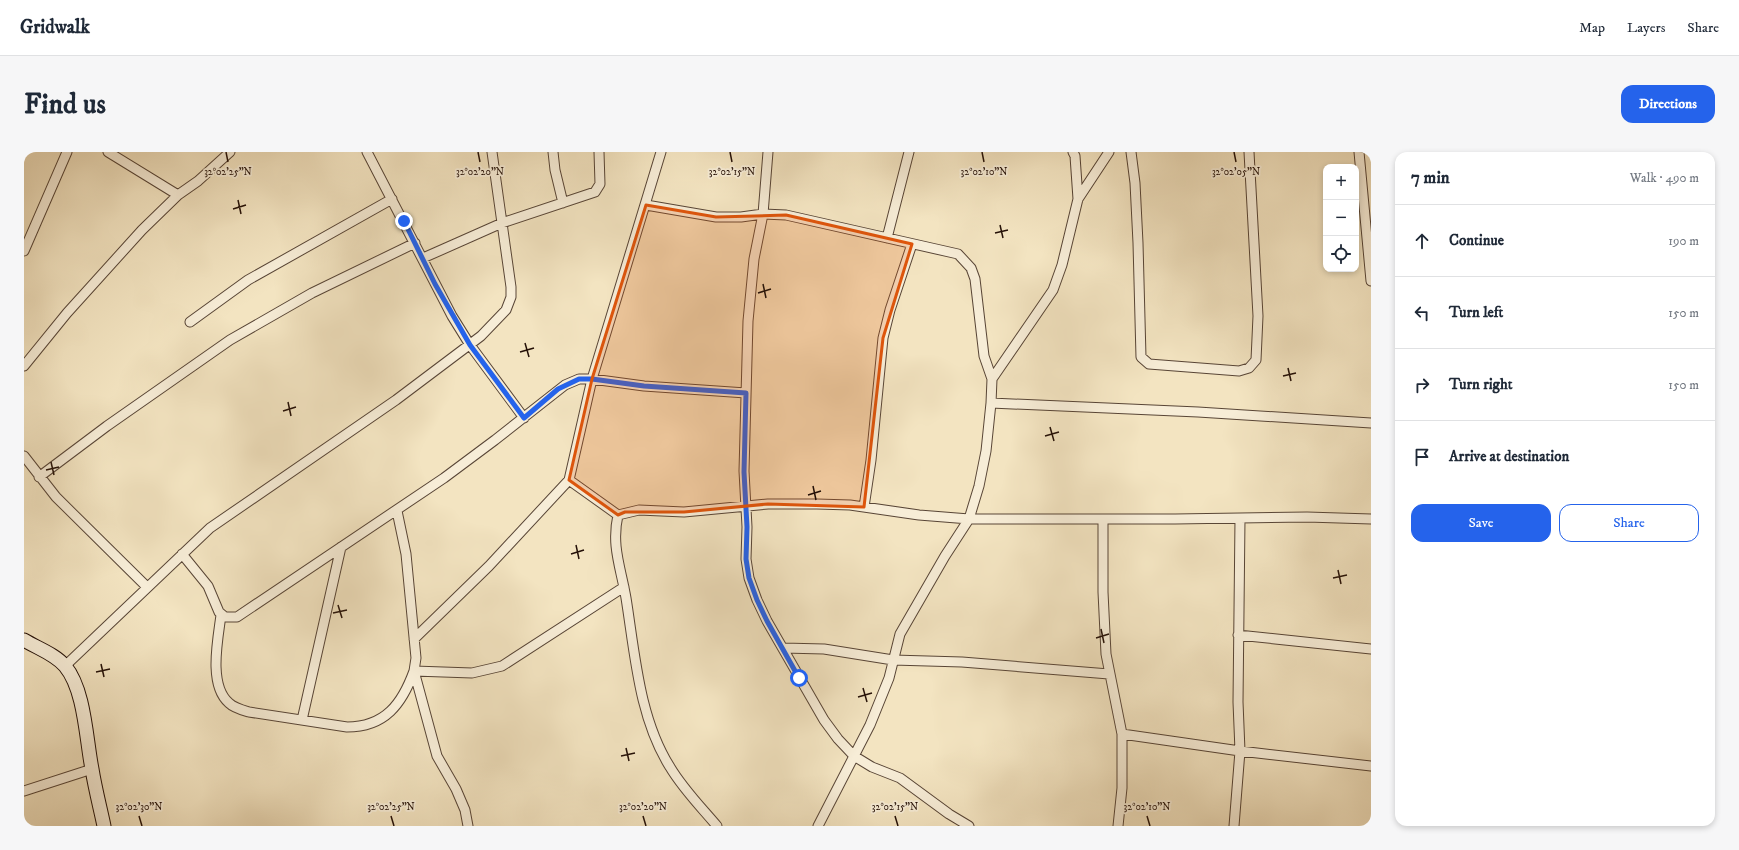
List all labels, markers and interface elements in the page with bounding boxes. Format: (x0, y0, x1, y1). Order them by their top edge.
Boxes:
text: Gridwalk (20, 16, 90, 39)
text: Map (1579, 19, 1605, 37)
text: Layers (1627, 19, 1665, 37)
text: Share (1687, 19, 1719, 37)
button: Directions (1621, 85, 1715, 123)
text: Find us (24, 87, 106, 122)
map controls (1323, 164, 1359, 272)
button: + (1323, 164, 1359, 200)
text: 32°02'25"N (204, 166, 252, 178)
text: 32°02'20"N (456, 166, 504, 178)
text: 32°02'15"N (709, 166, 755, 178)
text: 32°02'10"N (961, 166, 1007, 178)
text: 32°02'05"N (1212, 166, 1260, 178)
text: 7 min (1411, 167, 1450, 189)
text: Walk · 490 m (1630, 170, 1699, 186)
button: − (1323, 200, 1359, 236)
route end (395, 212, 413, 230)
icon: ahead (1411, 230, 1433, 252)
text: Continue (1449, 231, 1504, 250)
text: 190 m (1668, 233, 1699, 249)
button: locate (1323, 236, 1359, 272)
icon: left (1411, 302, 1433, 324)
text: Turn left (1449, 303, 1503, 322)
text: 150 m (1668, 305, 1699, 321)
icon: right (1411, 374, 1433, 396)
text: Turn right (1449, 375, 1512, 394)
text: 150 m (1668, 377, 1699, 393)
icon: arrive (1411, 446, 1433, 468)
text: Arrive at destination (1449, 447, 1569, 466)
button: Save (1411, 504, 1551, 542)
button: Share (1559, 504, 1699, 542)
route start (790, 669, 808, 687)
text: 32°02'30"N (116, 801, 162, 813)
text: 32°02'25"N (367, 801, 415, 813)
text: 32°02'20"N (619, 801, 667, 813)
text: 32°02'15"N (872, 801, 918, 813)
text: 32°02'10"N (1124, 801, 1170, 813)

